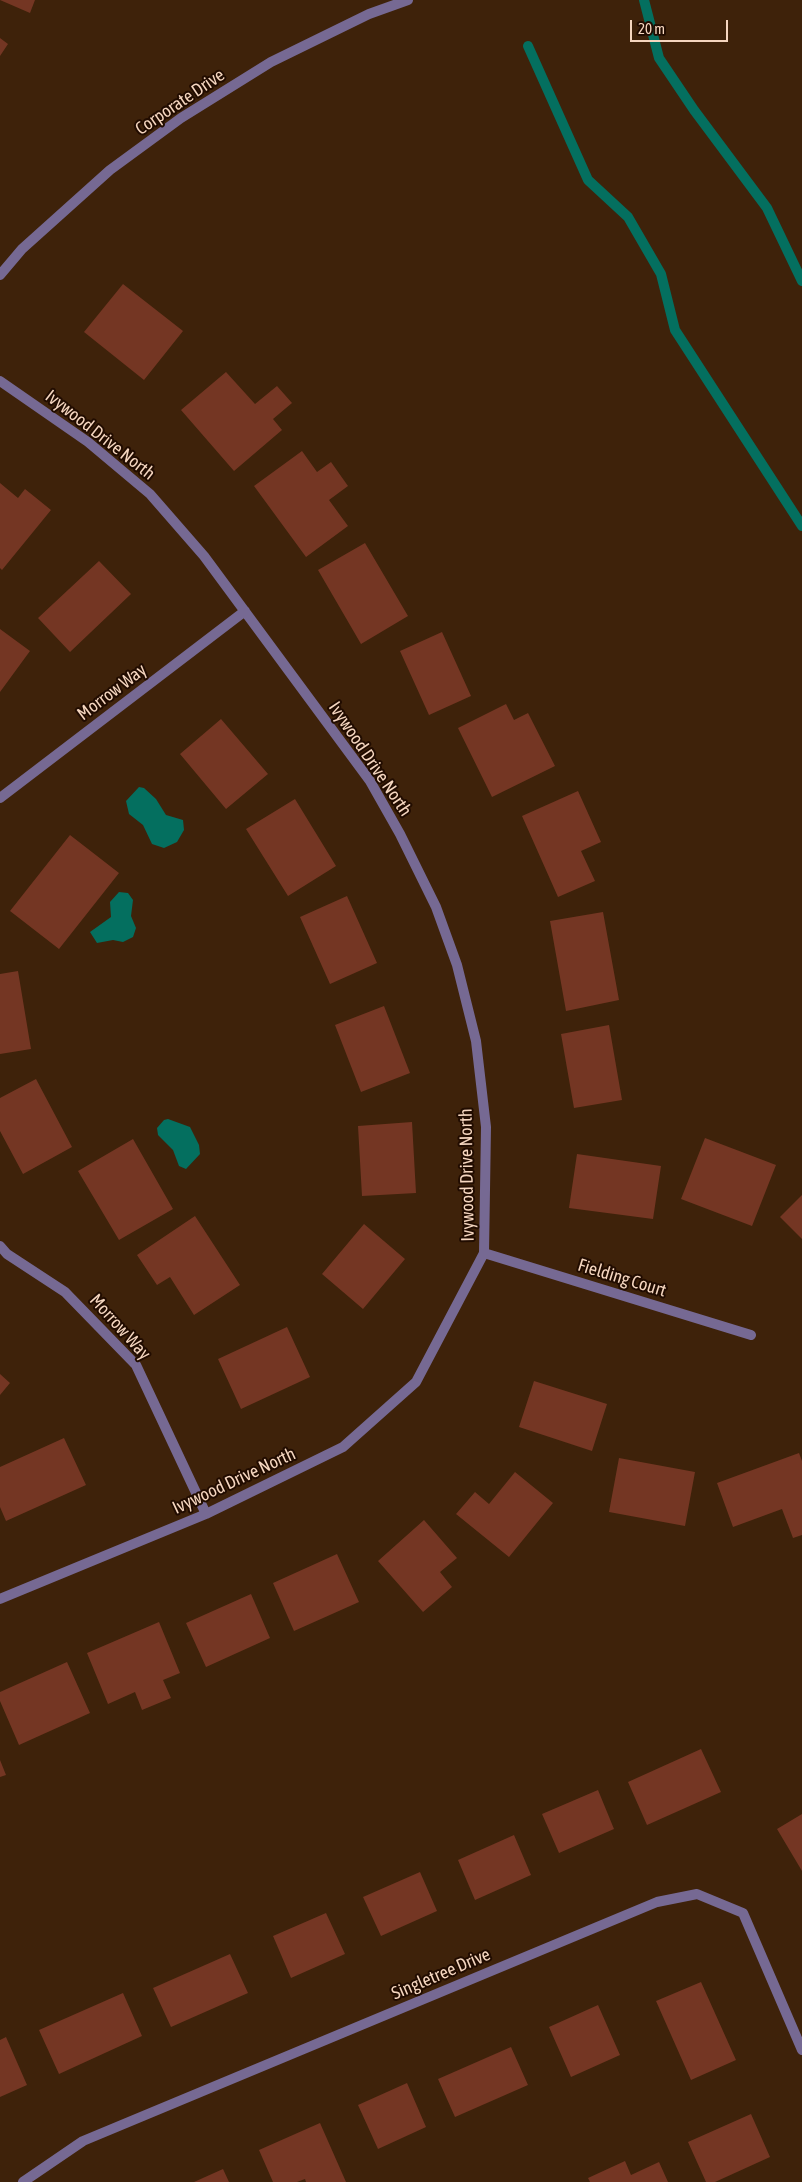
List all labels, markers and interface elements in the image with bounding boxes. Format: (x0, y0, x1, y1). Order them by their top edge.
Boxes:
scale bar (632, 10, 730, 42)
text: 20 m (638, 20, 665, 37)
street label: Corporate Drive (131, 64, 229, 140)
street label: Ivywood Drive North (41, 385, 159, 485)
street label: Morrow Way (73, 659, 151, 725)
street label: Ivywood Drive North (324, 698, 416, 820)
street label: Ivywood Drive North (455, 1108, 479, 1242)
street label: Fielding Court (575, 1254, 669, 1302)
street label: Morrow Way (85, 1290, 155, 1364)
street label: Ivywood Drive North (169, 1443, 299, 1519)
street label: Singletree Drive (388, 1944, 494, 2004)

